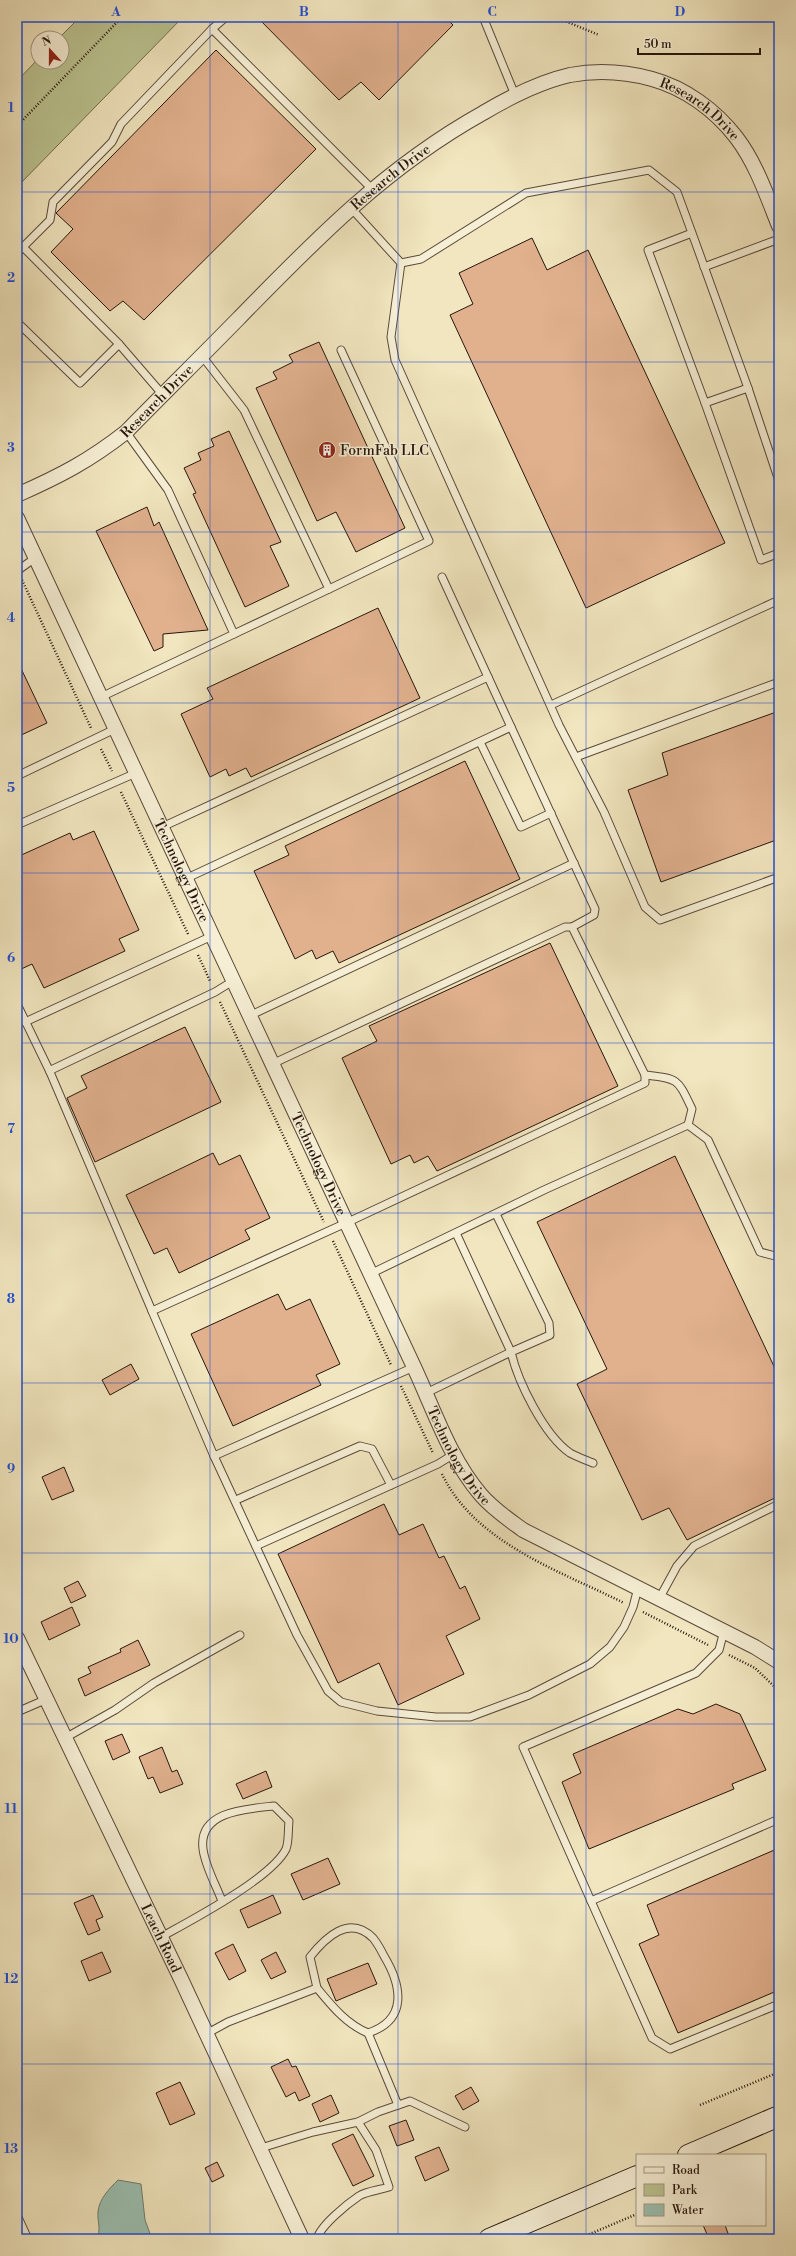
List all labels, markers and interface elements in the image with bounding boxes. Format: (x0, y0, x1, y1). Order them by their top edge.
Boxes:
text: A (110, 4, 121, 20)
text: B (299, 4, 309, 20)
text: C (487, 4, 497, 20)
text: D (675, 4, 685, 20)
north arrow (30, 30, 70, 70)
scale bar (638, 30, 760, 56)
text: N (40, 33, 54, 50)
text: 50 m (644, 37, 672, 52)
street label: Research Drive (657, 74, 743, 145)
text: 1 (8, 100, 15, 116)
street label: Research Drive (347, 141, 434, 215)
text: 2 (7, 270, 15, 286)
street label: Research Drive (117, 361, 198, 442)
text: 3 (7, 440, 15, 456)
building icon: FormFab LLC (317, 440, 337, 460)
place label: FormFab LLC (340, 442, 429, 460)
text: 4 (7, 610, 16, 626)
text: 5 (7, 780, 15, 796)
street label: Technology Drive (149, 816, 213, 925)
text: 6 (7, 950, 15, 966)
street label: Technology Drive (286, 1110, 350, 1219)
text: 7 (7, 1121, 15, 1137)
text: 8 (7, 1291, 15, 1307)
street label: Technology Drive (422, 1404, 494, 1510)
text: 9 (7, 1461, 15, 1477)
text: 10 (3, 1631, 19, 1647)
text: 11 (5, 1801, 18, 1817)
street label: Leach Road (136, 1901, 185, 1976)
text: 12 (4, 1971, 18, 1987)
text: 13 (4, 2141, 18, 2157)
legend (636, 2154, 766, 2226)
text: Road (672, 2163, 700, 2178)
text: Park (672, 2183, 698, 2198)
text: Water (671, 2203, 704, 2218)

